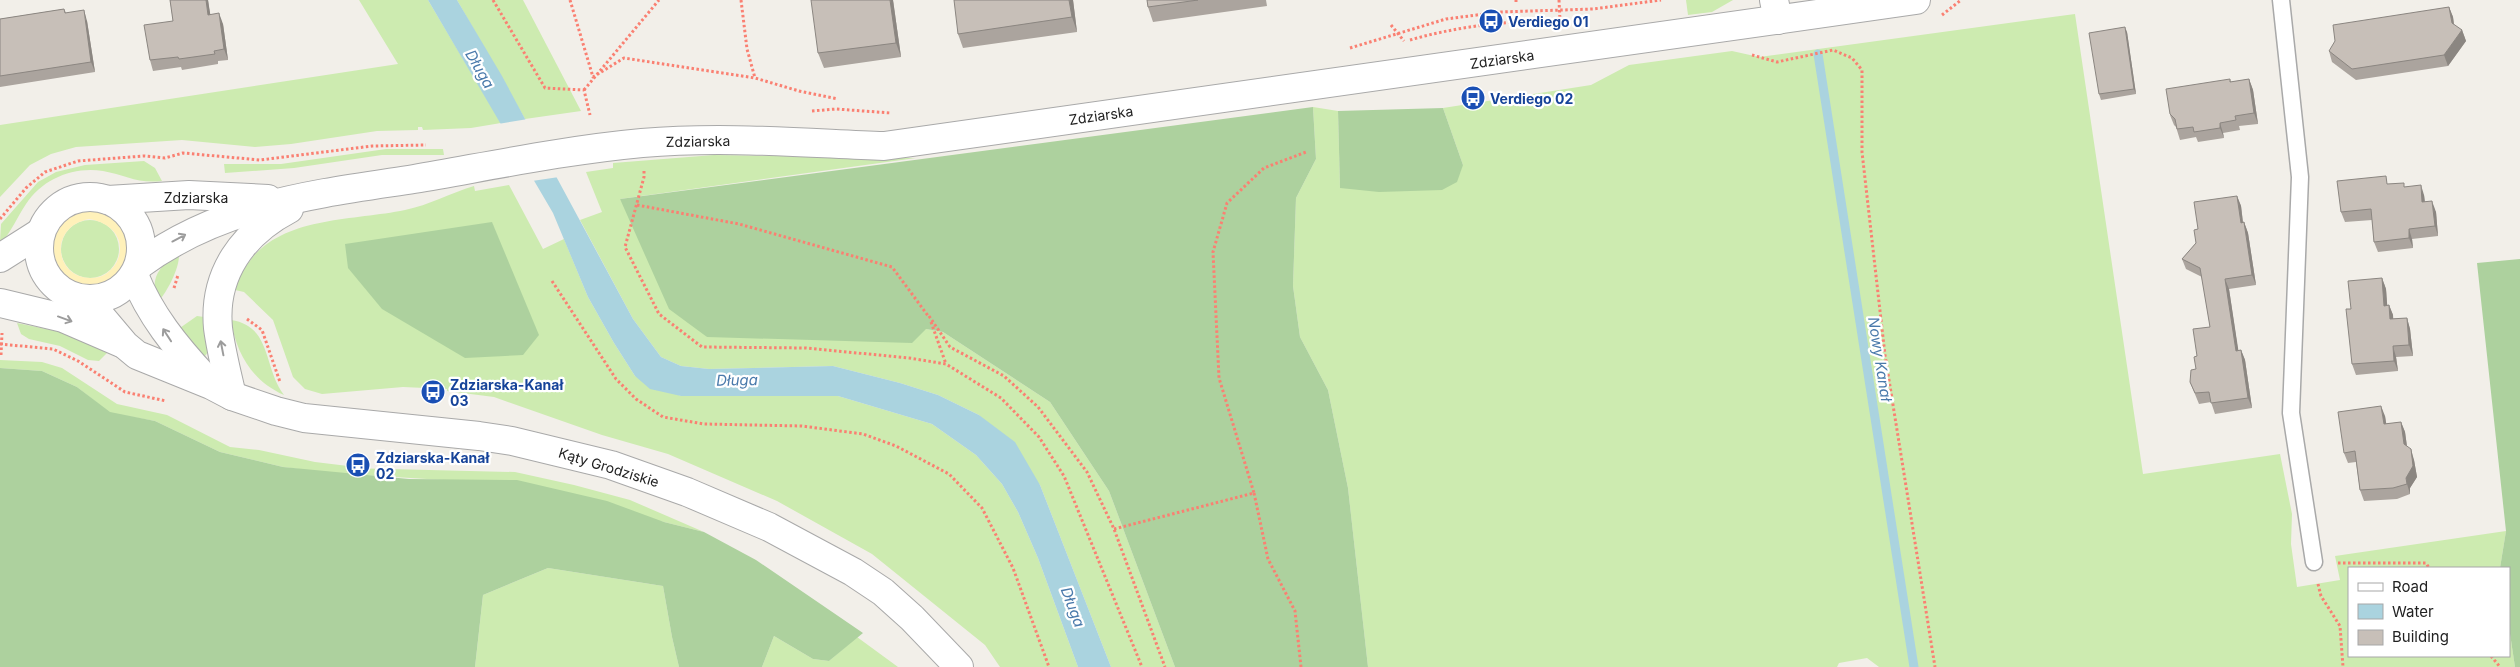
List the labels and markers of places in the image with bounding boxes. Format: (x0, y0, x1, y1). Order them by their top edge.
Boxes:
bus stop icon: Verdiego 01 (1478, 8, 1504, 34)
place label: Verdiego 01 (1508, 13, 1588, 30)
bus stop icon: Verdiego 02 (1460, 85, 1486, 111)
place label: Verdiego 02 (1490, 90, 1573, 107)
place label: Zdziarska-Kanał 03 (450, 376, 563, 409)
bus stop icon: Zdziarska-Kanał 03 (420, 379, 446, 405)
place label: Zdziarska-Kanał 02 (376, 449, 489, 482)
bus stop icon: Zdziarska-Kanał 02 (345, 452, 371, 478)

